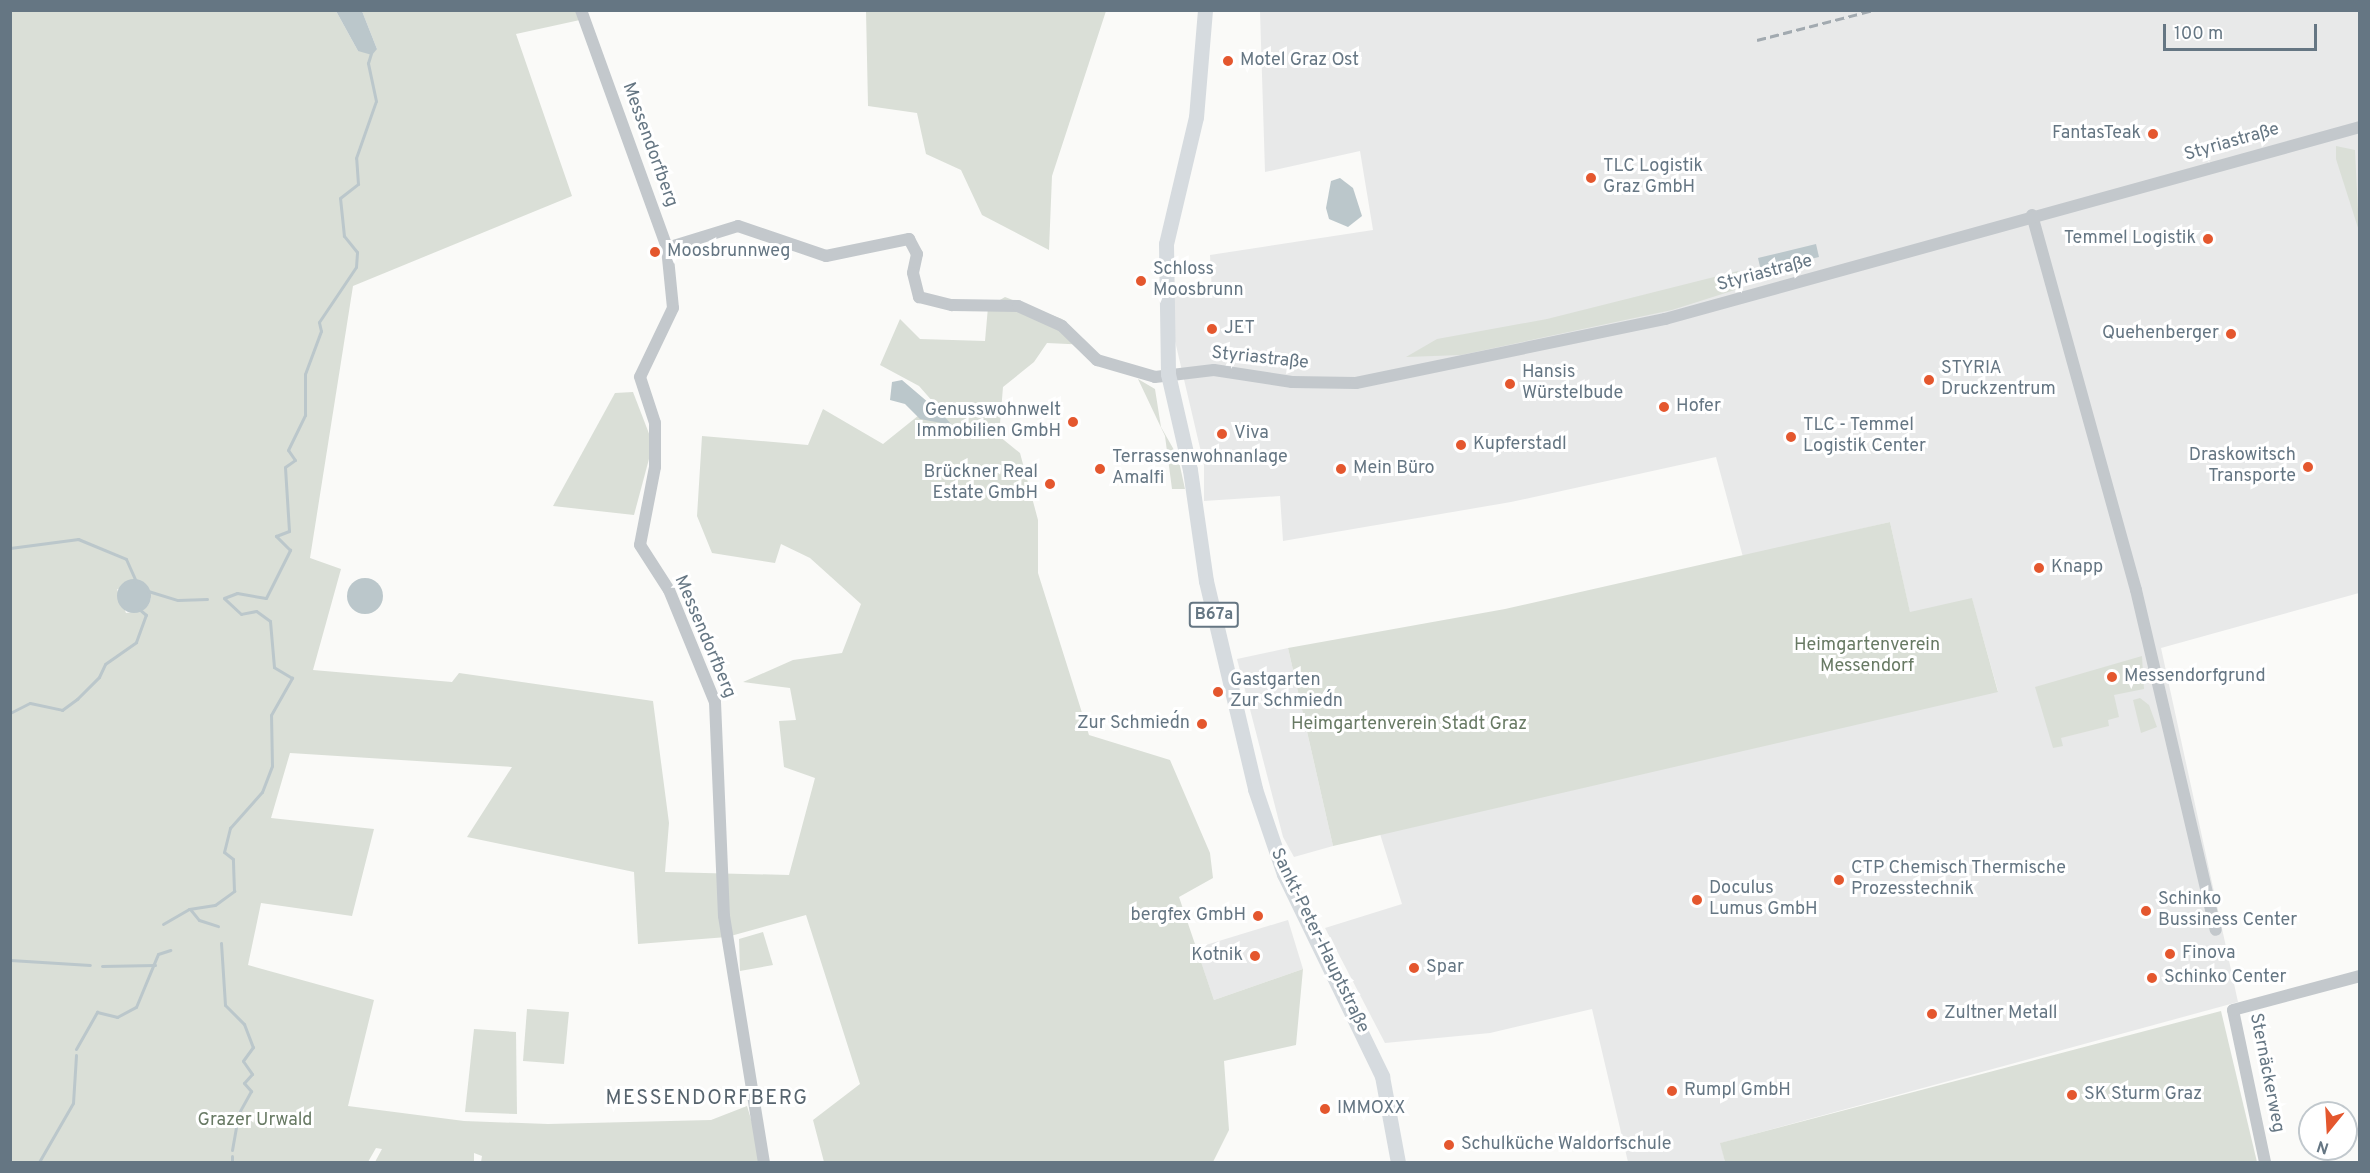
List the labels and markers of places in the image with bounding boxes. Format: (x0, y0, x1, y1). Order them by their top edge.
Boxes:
place label: Motel Graz Ost (1240, 50, 1359, 72)
marker: Motel Graz Ost (1221, 54, 1235, 68)
place label: FantasTeak (2052, 123, 2141, 145)
marker: FantasTeak (2146, 127, 2160, 141)
place label: TLC Logistik Graz GmbH (1603, 157, 1703, 200)
marker: TLC Logistik Graz GmbH (1584, 171, 1598, 185)
place label: Temmel Logistik (2064, 228, 2196, 250)
marker: Temmel Logistik (2201, 232, 2215, 246)
place label: Moosbrunnweg (667, 241, 790, 263)
marker: Moosbrunnweg (648, 245, 662, 259)
place label: Schloss Moosbrunn (1153, 260, 1244, 302)
marker: Schloss Moosbrunn (1134, 274, 1148, 288)
place label: JET (1224, 318, 1255, 340)
marker: JET (1205, 322, 1219, 336)
place label: Quehenberger (2102, 323, 2219, 345)
marker: Quehenberger (2224, 327, 2238, 341)
place label: STYRIA Druckzentrum (1941, 359, 2056, 401)
place label: Hansis Würstelbude (1522, 363, 1623, 406)
marker: STYRIA Druckzentrum (1922, 373, 1936, 387)
marker: Hansis Würstelbude (1503, 377, 1517, 391)
place label: Hofer (1676, 396, 1721, 418)
marker: Hofer (1657, 400, 1671, 414)
place label: Genusswohnwelt Immobilien GmbH (916, 401, 1061, 444)
marker: Genusswohnwelt Immobilien GmbH (1066, 415, 1080, 429)
place label: TLC - Temmel Logistik Center (1803, 416, 1926, 458)
place label: Viva (1234, 423, 1269, 445)
marker: Viva (1215, 427, 1229, 441)
marker: TLC - Temmel Logistik Center (1784, 430, 1798, 444)
place label: Kupferstadl (1473, 434, 1567, 456)
marker: Kupferstadl (1454, 438, 1468, 452)
place label: Draskowitsch Transporte (2189, 446, 2296, 488)
place label: Terrassenwohnanlage Amalfi (1112, 448, 1288, 490)
place label: Mein Büro (1353, 458, 1435, 480)
marker: Draskowitsch Transporte (2301, 460, 2315, 474)
marker: Terrassenwohnanlage Amalfi (1093, 462, 1107, 476)
marker: Mein Büro (1334, 462, 1348, 476)
place label: Brückner Real Estate GmbH (924, 463, 1038, 506)
marker: Brückner Real Estate GmbH (1043, 477, 1057, 491)
place label: Knapp (2051, 557, 2103, 579)
marker: Knapp (2032, 561, 2046, 575)
place label: Messendorfgrund (2124, 666, 2266, 688)
marker: Messendorfgrund (2105, 670, 2119, 684)
place label: Gastgarten Zur Schmied´n (1230, 671, 1343, 714)
marker: Gastgarten Zur Schmied´n (1211, 685, 1225, 699)
place label: Zur Schmied´n (1077, 713, 1190, 735)
marker: Zur Schmied´n (1195, 717, 1209, 731)
place label: CTP Chemisch Thermische Prozesstechnik (1851, 859, 2067, 902)
marker: CTP Chemisch Thermische Prozesstechnik (1832, 873, 1846, 887)
place label: Doculus Lumus GmbH (1709, 879, 1818, 922)
place label: Schinko Bussiness Center (2158, 890, 2297, 932)
marker: Doculus Lumus GmbH (1690, 893, 1704, 907)
marker: Schinko Bussiness Center (2139, 904, 2153, 918)
place label: bergfex GmbH (1130, 905, 1246, 927)
marker: bergfex GmbH (1251, 909, 1265, 923)
place label: Finova (2182, 943, 2235, 965)
place label: Kotnik (1191, 945, 1243, 967)
marker: Finova (2163, 947, 2177, 961)
marker: Kotnik (1248, 949, 1262, 963)
place label: Spar (1426, 957, 1464, 979)
marker: Spar (1407, 961, 1421, 975)
place label: Schinko Center (2164, 967, 2287, 989)
marker: Schinko Center (2145, 971, 2159, 985)
place label: Zultner Metall (1944, 1003, 2058, 1025)
marker: Zultner Metall (1925, 1007, 1939, 1021)
place label: Rumpl GmbH (1684, 1080, 1791, 1102)
marker: Rumpl GmbH (1665, 1084, 1679, 1098)
place label: SK Sturm Graz (2084, 1084, 2202, 1106)
marker: SK Sturm Graz (2065, 1088, 2079, 1102)
place label: IMMOXX (1337, 1098, 1405, 1120)
marker: IMMOXX (1318, 1102, 1332, 1116)
place label: Schulküche Waldorfschule (1461, 1134, 1672, 1156)
marker: Schulküche Waldorfschule (1442, 1138, 1456, 1152)

